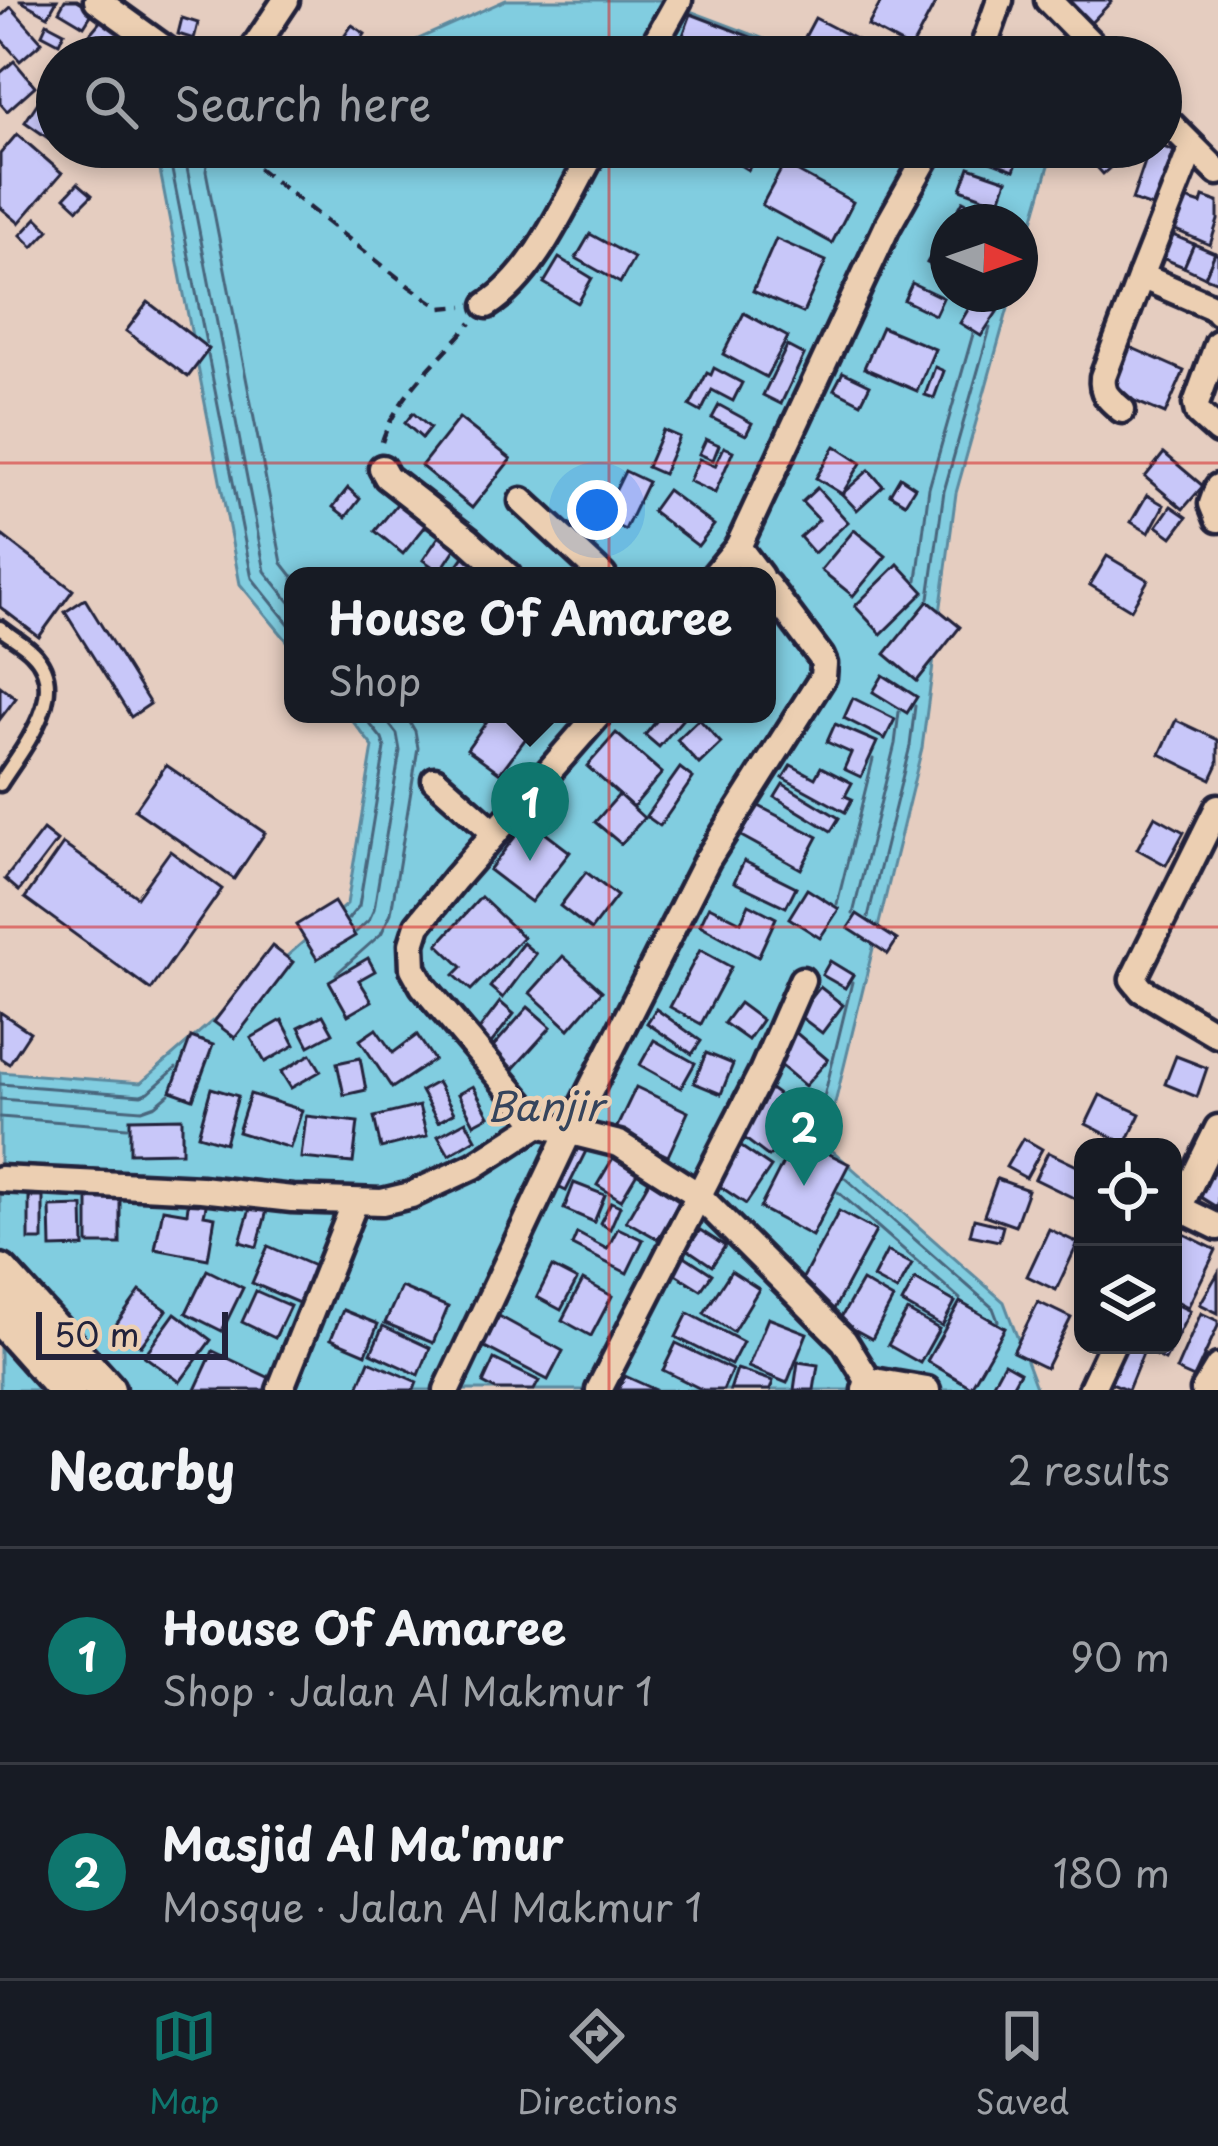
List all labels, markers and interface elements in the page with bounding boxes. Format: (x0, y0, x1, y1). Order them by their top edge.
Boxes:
search box (36, 36, 1182, 168)
text: Search here (174, 68, 431, 136)
icon: search (78, 69, 144, 135)
north arrow (930, 204, 1038, 312)
your location (567, 480, 627, 540)
popup (284, 567, 776, 723)
text: House Of Amaree (328, 582, 732, 650)
text: Shop (328, 650, 421, 709)
pin: 1 (491, 762, 569, 861)
water label: Banjir (487, 1075, 608, 1134)
pin: 2 (765, 1087, 843, 1186)
map controls (1074, 1138, 1182, 1354)
button: locate (1074, 1138, 1182, 1246)
button: layers (1074, 1246, 1182, 1354)
scale bar (36, 1306, 228, 1359)
text: 50 m (54, 1308, 140, 1358)
text: Nearby (48, 1430, 235, 1507)
text: 2 results (1008, 1439, 1170, 1498)
text: House Of Amaree (162, 1592, 566, 1660)
text: 1 (78, 1626, 96, 1685)
text: 90 m (1070, 1626, 1170, 1685)
text: Shop · Jalan Al Makmur 1 (162, 1660, 653, 1719)
text: Masjid Al Ma'mur (162, 1808, 564, 1876)
text: 2 (73, 1842, 101, 1901)
text: 180 m (1053, 1842, 1170, 1901)
text: Mosque · Jalan Al Makmur 1 (162, 1876, 702, 1935)
tab: Map (149, 2003, 219, 2125)
tab: Directions (517, 2003, 678, 2125)
tab: Saved (975, 2003, 1069, 2125)

